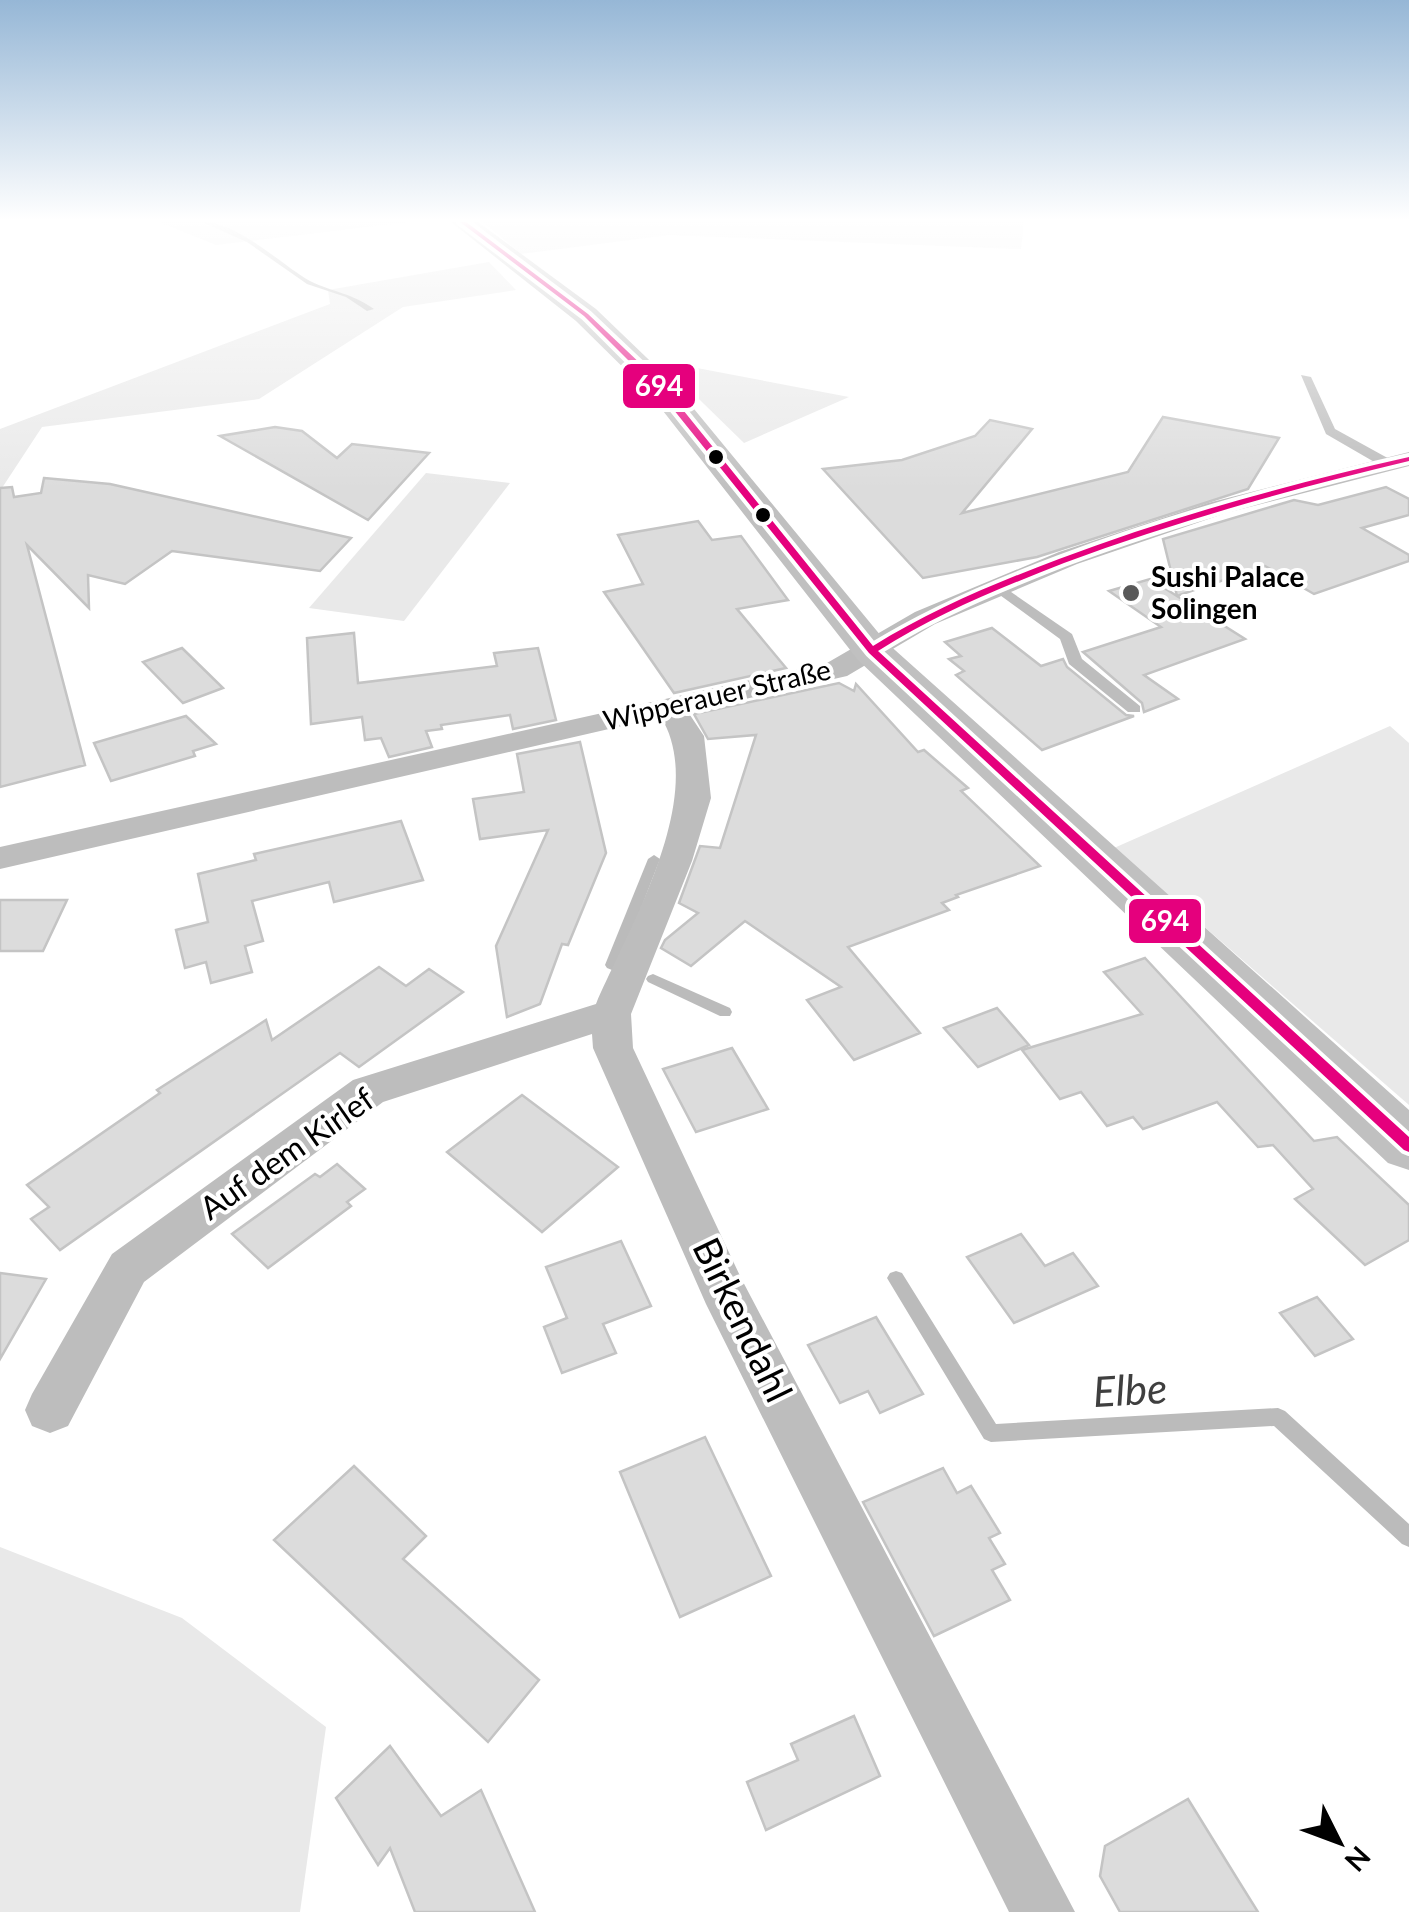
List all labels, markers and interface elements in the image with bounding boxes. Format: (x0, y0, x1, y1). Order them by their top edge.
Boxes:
line badge: 694 (621, 362, 697, 410)
text: 694 (635, 368, 683, 402)
unlabelled marker (706, 447, 726, 467)
unlabelled marker (753, 505, 773, 525)
place label: Sushi Palace Solingen (1151, 559, 1304, 625)
marker: Sushi Palace Solingen (1120, 582, 1142, 604)
street label: Wipperauer Straße (600, 651, 834, 737)
line badge: 694 (1127, 897, 1203, 945)
text: 694 (1141, 903, 1189, 937)
street label: Auf dem Kirlef (192, 1078, 381, 1227)
street label: Birkendahl (684, 1230, 803, 1409)
water label: Elbe (1092, 1362, 1168, 1416)
north arrow (1289, 1792, 1389, 1892)
text: N (1338, 1840, 1378, 1879)

